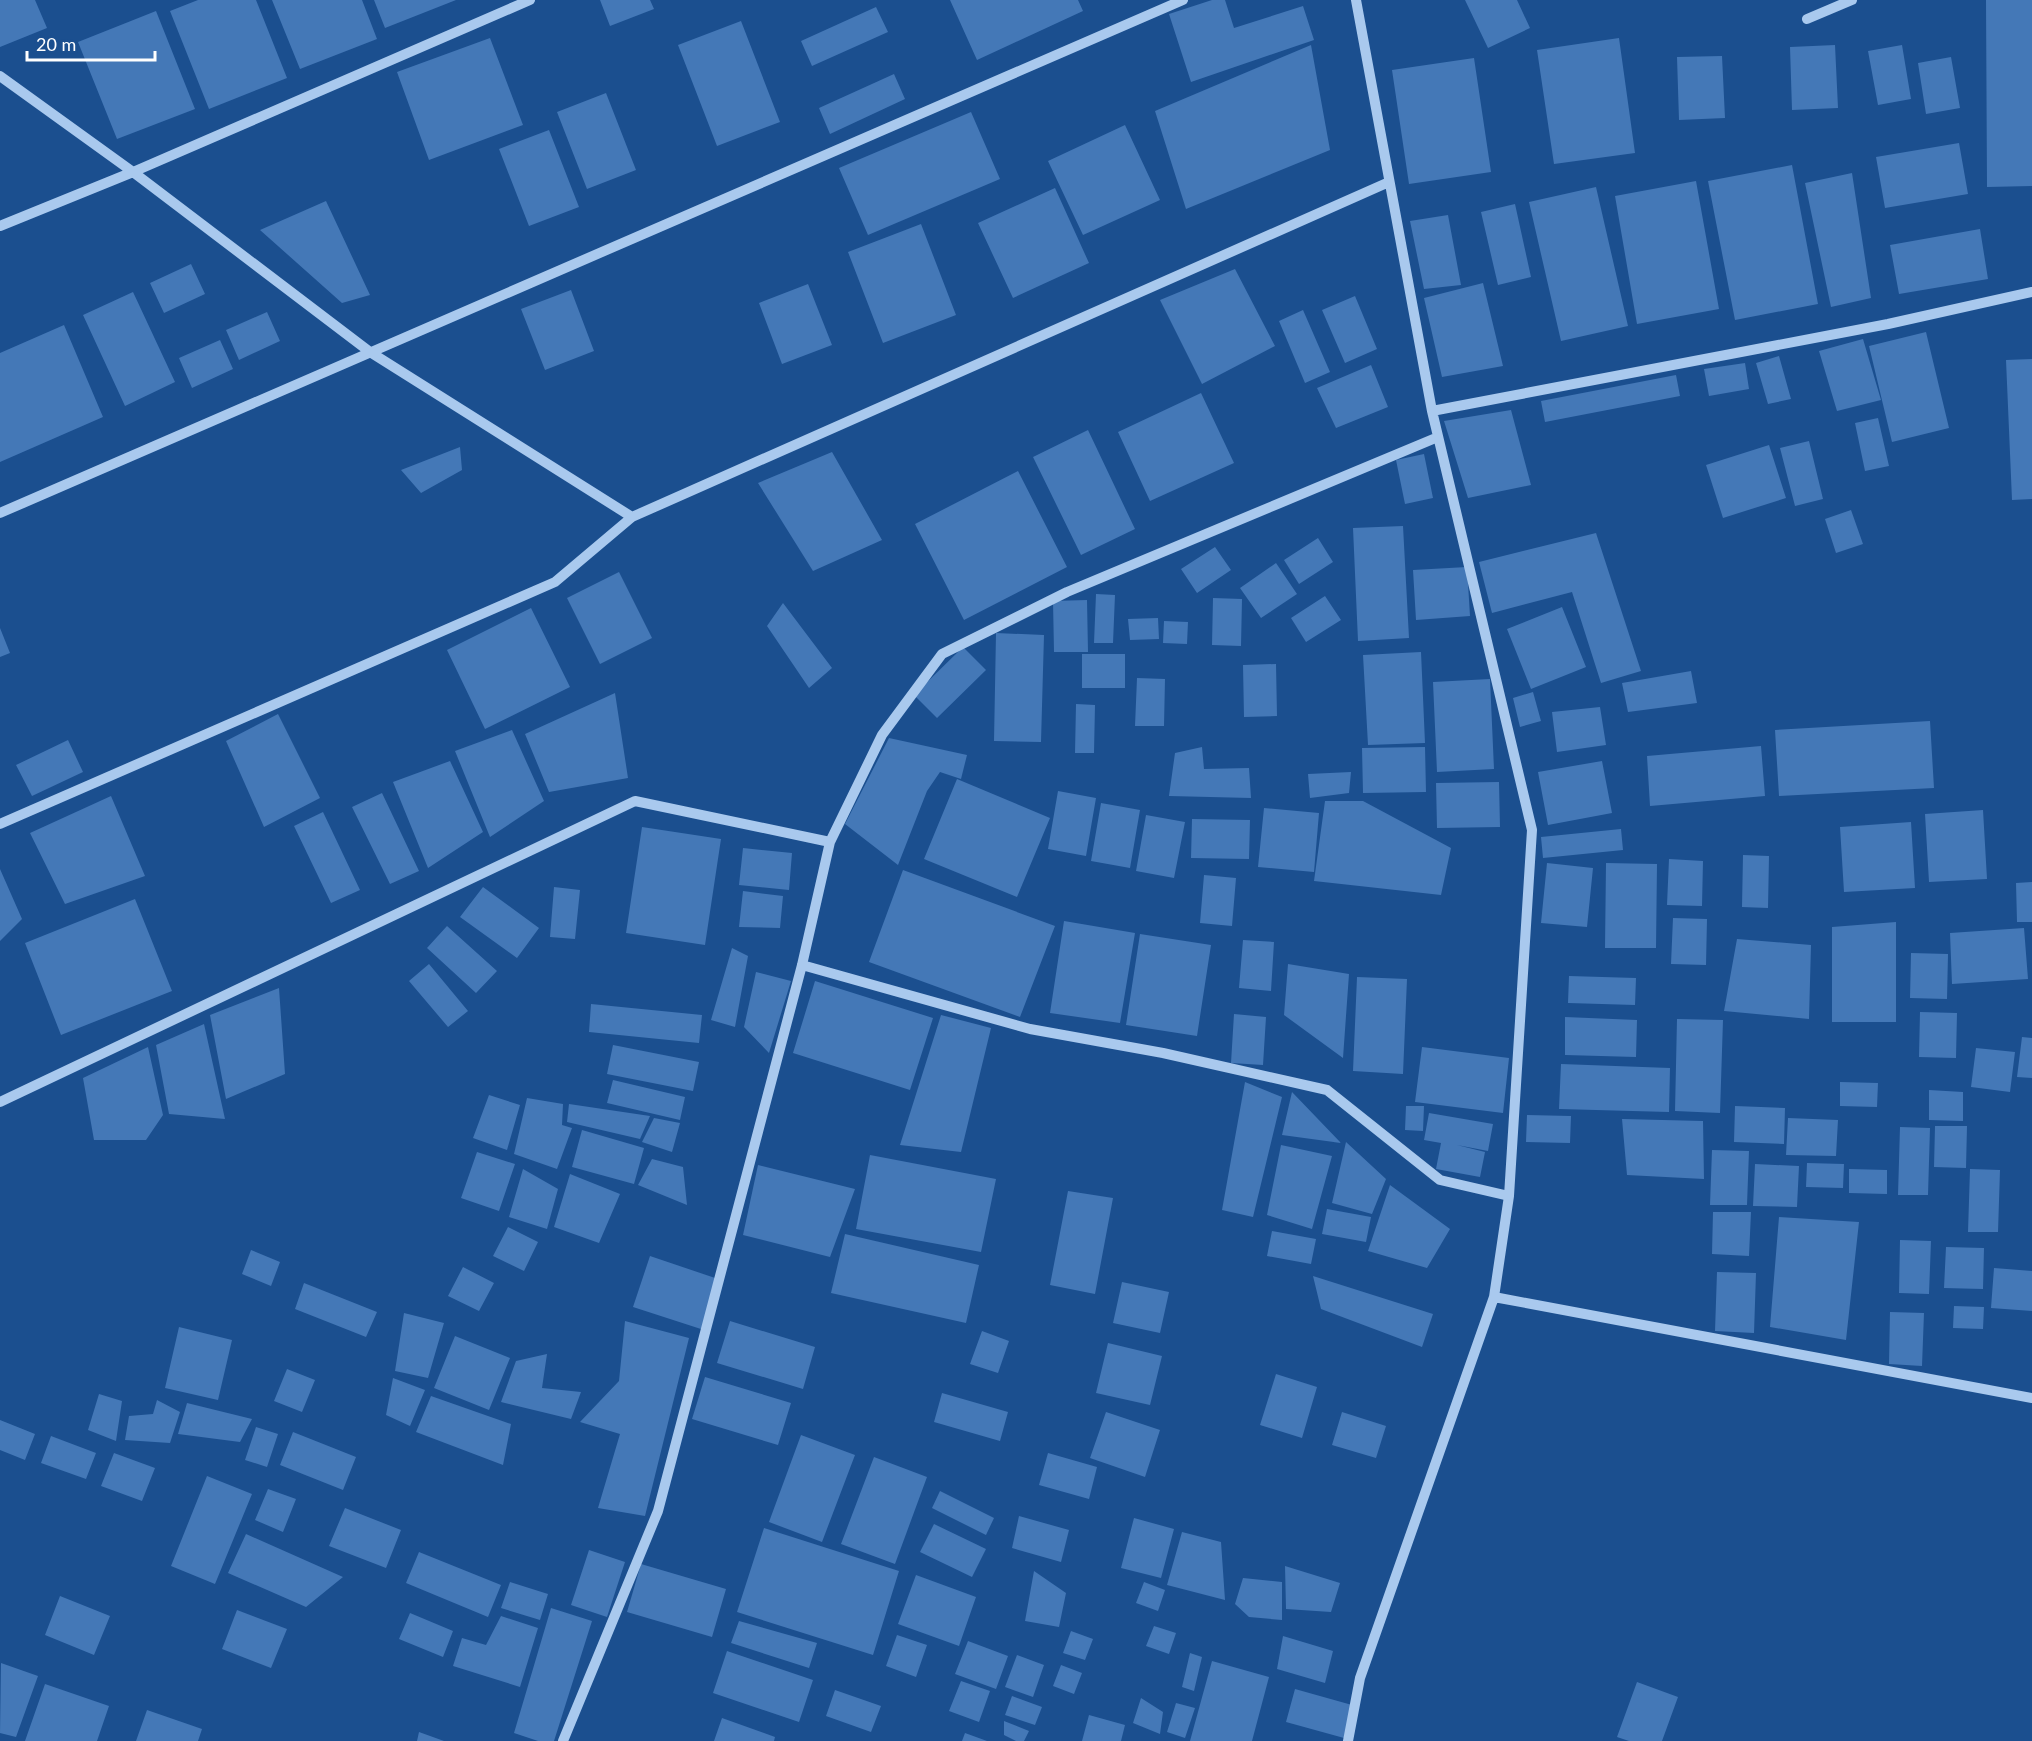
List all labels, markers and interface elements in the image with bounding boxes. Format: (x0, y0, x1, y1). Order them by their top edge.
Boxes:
scale bar (27, 24, 154, 62)
text: 20 m (36, 33, 76, 55)

